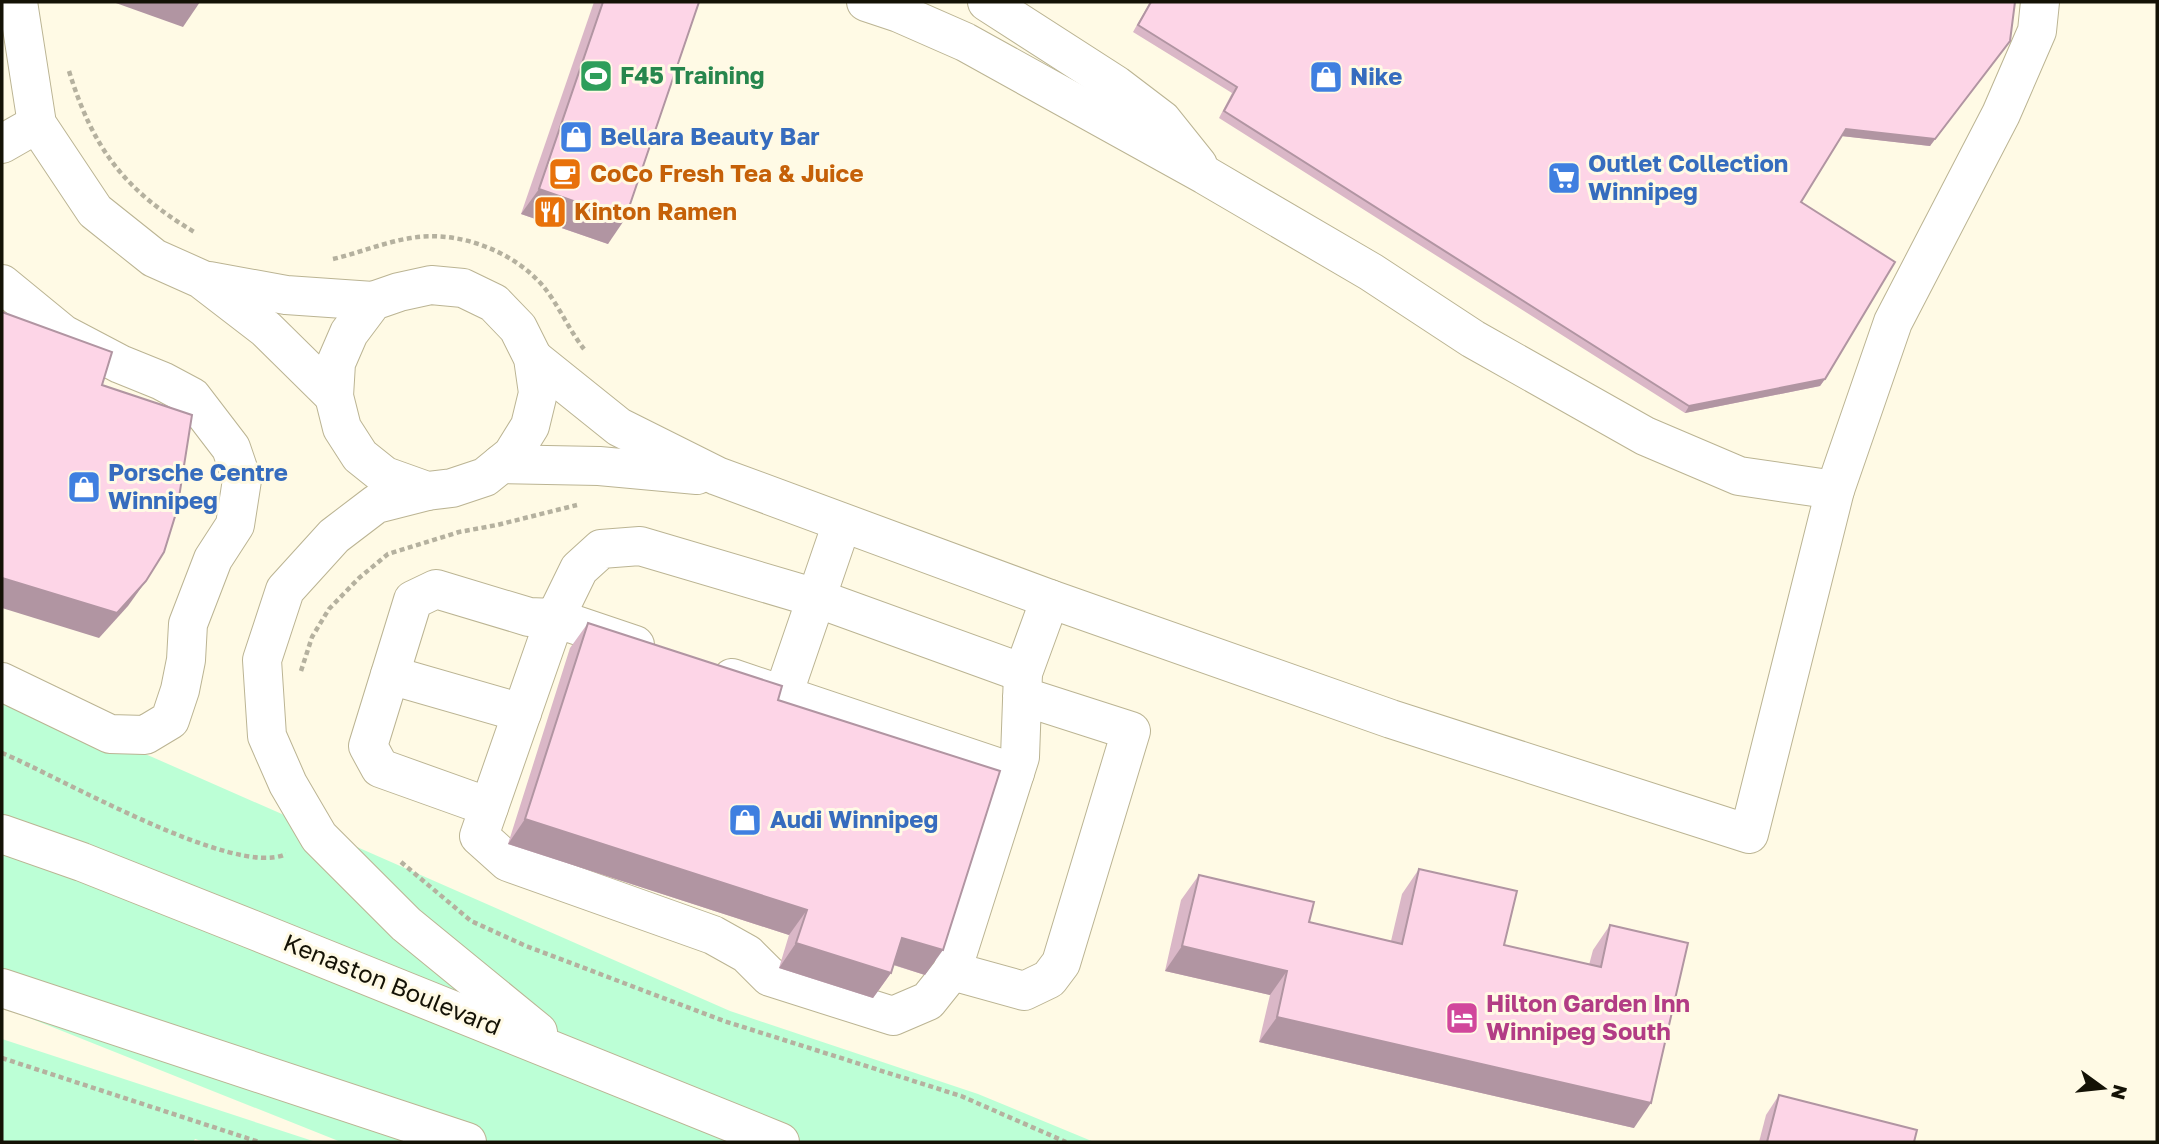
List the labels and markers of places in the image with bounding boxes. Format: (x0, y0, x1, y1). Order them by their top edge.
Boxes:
sports icon: F45 Training (577, 57, 615, 95)
shop icon: Nike (1307, 58, 1345, 96)
place label: F45 Training (620, 60, 764, 89)
place label: Nike (1350, 61, 1402, 90)
shop icon: Bellara Beauty Bar (557, 118, 595, 156)
place label: Bellara Beauty Bar (600, 121, 820, 150)
place label: Outlet Collection Winnipeg (1588, 148, 1788, 205)
cafe icon: CoCo Fresh Tea & Juice (546, 155, 584, 193)
place label: CoCo Fresh Tea & Juice (590, 158, 864, 187)
supermarket icon: Outlet Collection Winnipeg (1545, 159, 1583, 197)
restaurant icon: Kinton Ramen (531, 193, 569, 231)
place label: Kinton Ramen (574, 196, 737, 225)
place label: Porsche Centre Winnipeg (108, 457, 288, 514)
shop icon: Porsche Centre Winnipeg (65, 468, 103, 506)
shop icon: Audi Winnipeg (726, 801, 764, 839)
place label: Audi Winnipeg (770, 804, 938, 833)
place label: Hilton Garden Inn Winnipeg South (1486, 988, 1690, 1045)
hotel icon: Hilton Garden Inn Winnipeg South (1443, 999, 1481, 1037)

